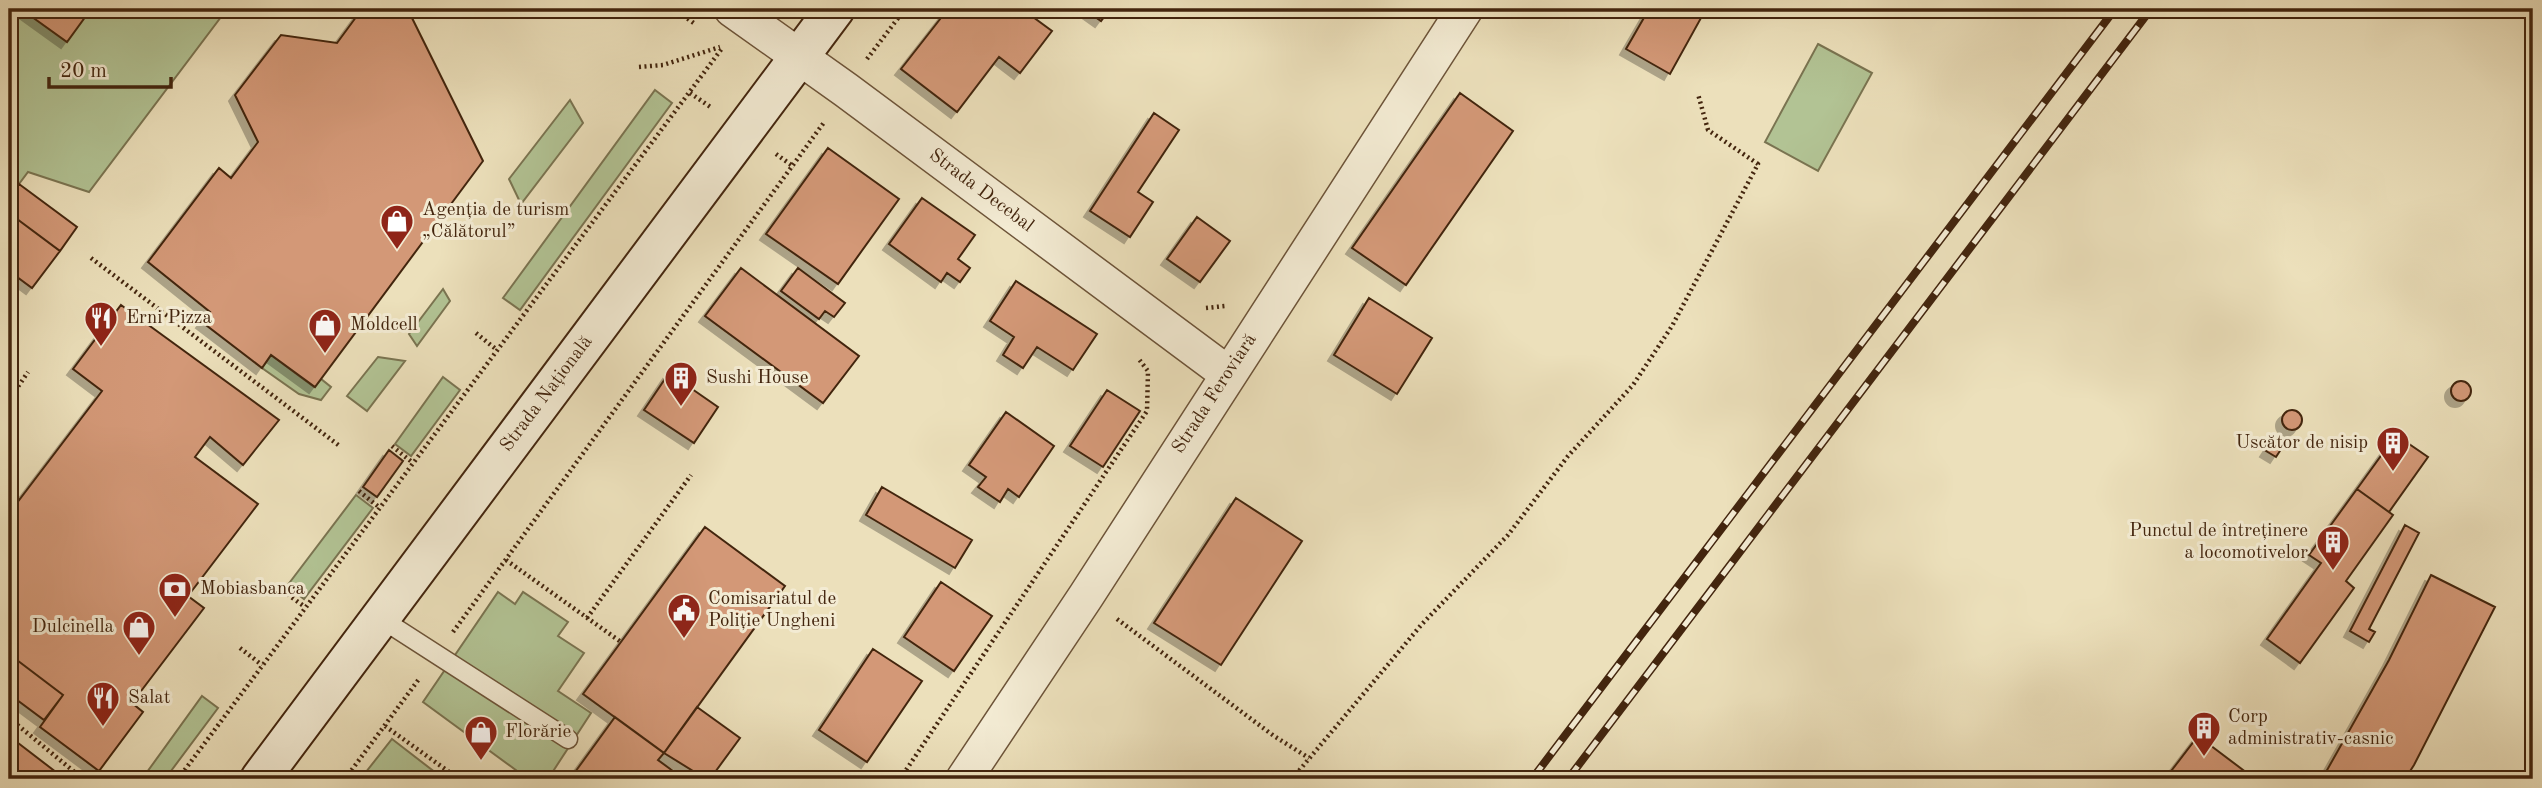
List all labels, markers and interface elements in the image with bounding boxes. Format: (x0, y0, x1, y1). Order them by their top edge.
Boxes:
scale bar (49, 46, 172, 90)
text: 20 m (60, 61, 107, 82)
street label: Strada Decebal (925, 146, 1037, 236)
place label: Agenția de turism „Călătorul” (422, 201, 569, 242)
shop icon: Agenția de turism „Călătorul” (378, 202, 416, 251)
restaurant icon: Erni Pizza (82, 299, 120, 348)
shop icon: Moldcell (306, 306, 344, 355)
place label: Erni Pizza (126, 309, 212, 328)
place label: Moldcell (350, 316, 418, 335)
street label: Strada Feroviară (1169, 330, 1261, 457)
street label: Strada Națională (497, 332, 597, 455)
building icon: Sushi House (662, 359, 700, 408)
place label: Sushi House (706, 369, 809, 388)
building icon: Uscător de nisip (2374, 424, 2412, 473)
place label: Uscător de nisip (2235, 434, 2368, 453)
place label: Punctul de întreținere a locomotivelor (2129, 522, 2308, 563)
building icon: Punctul de întreținere a locomotivelor (2314, 523, 2352, 572)
bank icon: Mobiasbanca (156, 570, 194, 619)
place label: Mobiasbanca (200, 580, 305, 599)
place label: Comisariatul de Poliție Ungheni (708, 590, 836, 631)
public building icon: Comisariatul de Poliție Ungheni (665, 591, 703, 640)
shop icon: Dulcinella (120, 608, 158, 657)
place label: Dulcinella (32, 618, 115, 637)
restaurant icon: Salat (84, 679, 122, 728)
place label: Salat (128, 689, 170, 708)
place label: Corp administrativ-casnic (2228, 708, 2393, 749)
building icon: Corp administrativ-casnic (2185, 709, 2223, 758)
shop icon: Florărie (462, 713, 500, 762)
place label: Florărie (505, 723, 571, 742)

